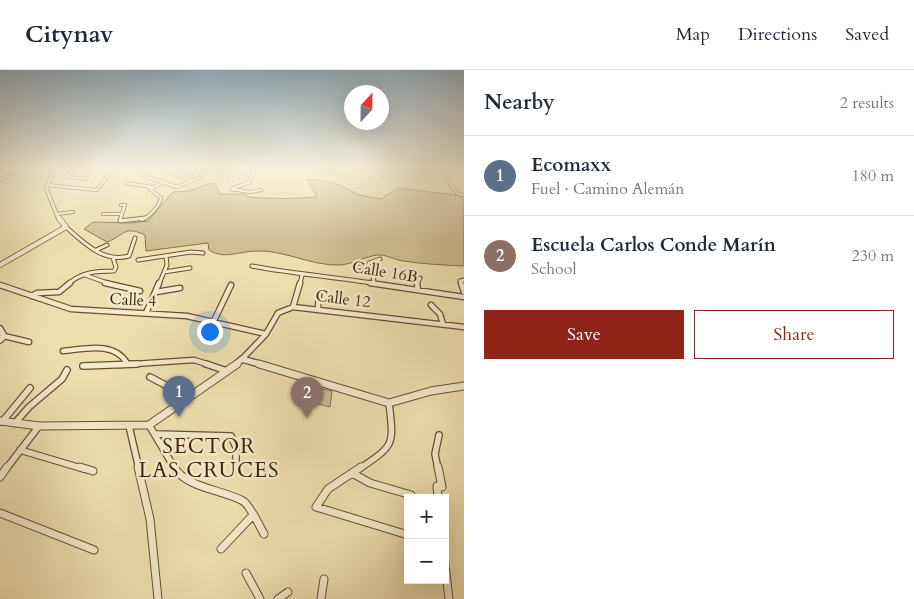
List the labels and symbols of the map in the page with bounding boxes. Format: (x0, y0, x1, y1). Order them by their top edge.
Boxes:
north arrow (344, 85, 389, 130)
street label: Calle 16B (351, 256, 419, 288)
street label: Calle 12 (314, 285, 372, 313)
street label: Calle 4 (109, 288, 157, 312)
your location (197, 319, 223, 345)
pin: 1 (163, 376, 195, 417)
pin: 2 (291, 377, 323, 418)
district label: SECTOR LAS CRUCES (138, 432, 280, 485)

